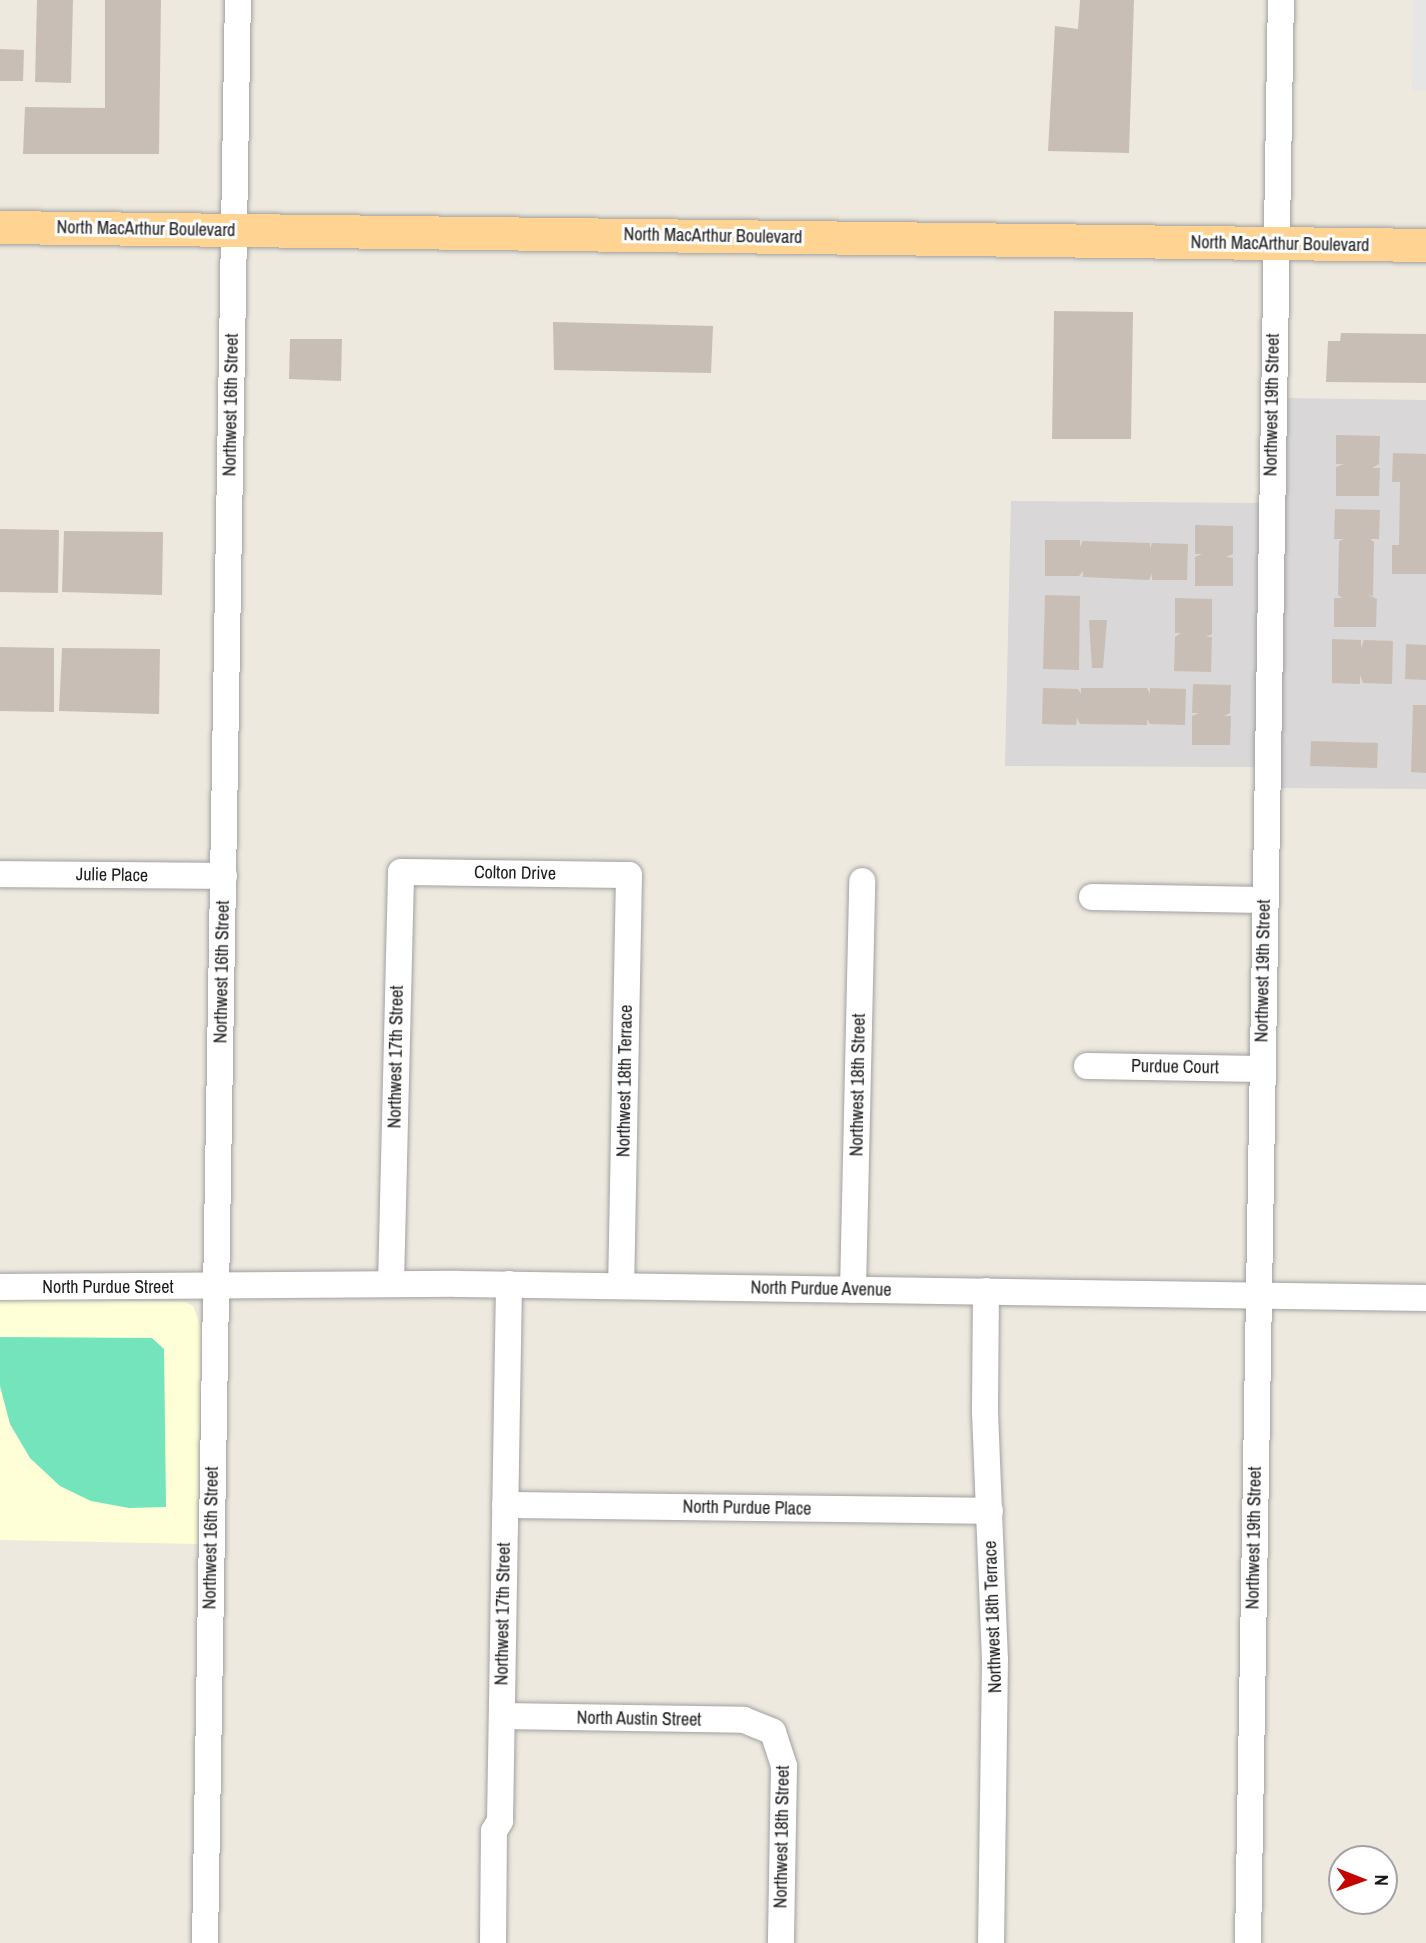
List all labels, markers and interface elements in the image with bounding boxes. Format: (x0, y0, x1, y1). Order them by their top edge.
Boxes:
street label: North MacArthur Boulevard (56, 217, 236, 241)
street label: North MacArthur Boulevard (623, 224, 803, 248)
street label: North MacArthur Boulevard (1190, 232, 1370, 256)
street label: Northwest 16th Street (219, 333, 243, 477)
street label: Northwest 19th Street (1260, 333, 1284, 477)
street label: Colton Drive (474, 861, 556, 885)
street label: Julie Place (76, 864, 148, 886)
street label: Northwest 19th Street (1251, 899, 1275, 1043)
street label: Northwest 16th Street (210, 900, 234, 1044)
street label: Northwest 17th Street (384, 985, 408, 1129)
street label: Northwest 18th Terrace (613, 1005, 637, 1157)
street label: Northwest 18th Street (846, 1013, 870, 1157)
street label: Purdue Court (1131, 1055, 1219, 1079)
street label: North Purdue Street (42, 1276, 174, 1298)
street label: North Purdue Avenue (750, 1277, 892, 1301)
street label: Northwest 16th Street (199, 1466, 223, 1610)
street label: Northwest 19th Street (1242, 1466, 1266, 1610)
street label: North Purdue Place (682, 1496, 812, 1520)
street label: Northwest 18th Terrace (980, 1540, 1006, 1694)
street label: Northwest 17th Street (491, 1542, 515, 1686)
street label: North Austin Street (576, 1707, 702, 1731)
street label: Northwest 18th Street (770, 1765, 794, 1909)
north arrow (1328, 1845, 1398, 1915)
text: N (1369, 1874, 1395, 1886)

